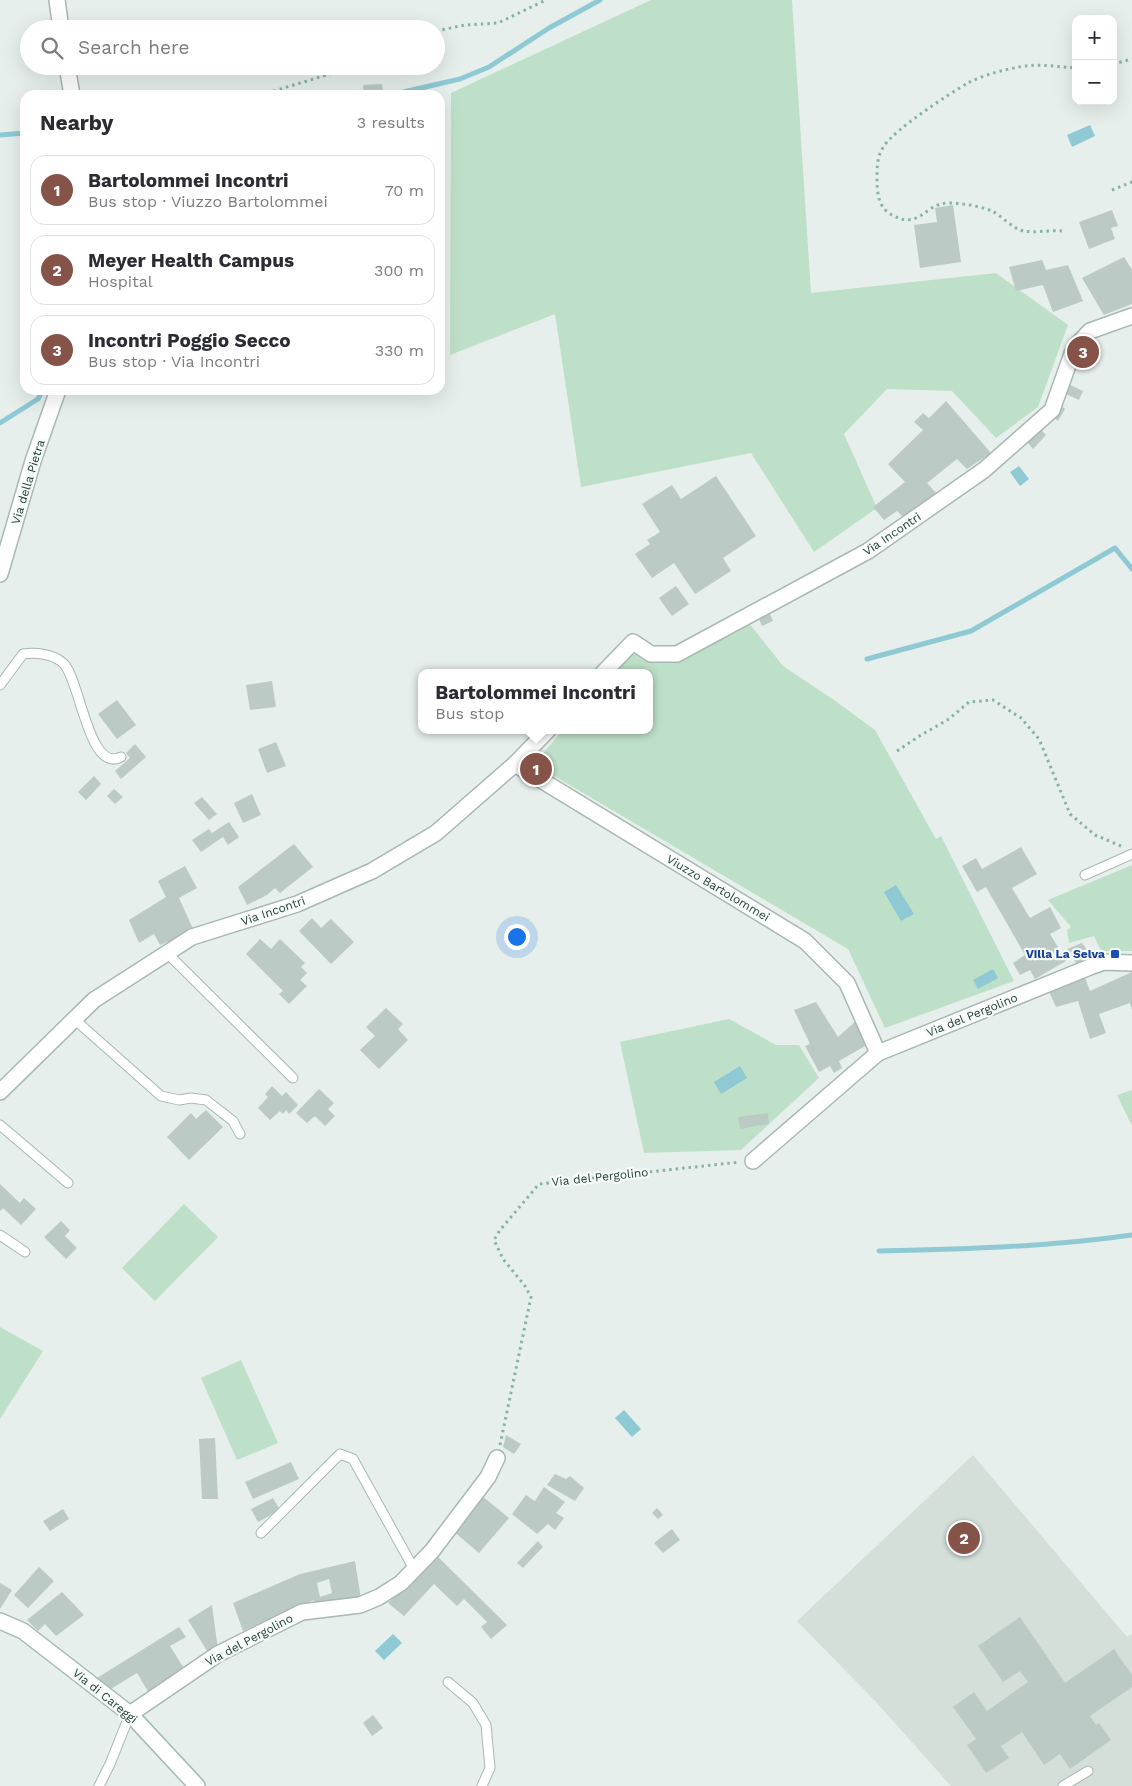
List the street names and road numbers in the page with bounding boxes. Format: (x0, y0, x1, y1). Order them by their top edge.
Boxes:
street label: Via della Pietra (8, 438, 48, 526)
street label: Via Incontri (860, 509, 924, 559)
street label: Viuzzo Bartolommei (664, 852, 772, 924)
street label: Via Incontri (239, 893, 307, 929)
street label: Via del Pergolino (924, 990, 1020, 1040)
street label: Via del Pergolino (551, 1165, 649, 1189)
street label: Via del Pergolino (203, 1611, 295, 1669)
street label: Via di Careggi (70, 1666, 140, 1726)

